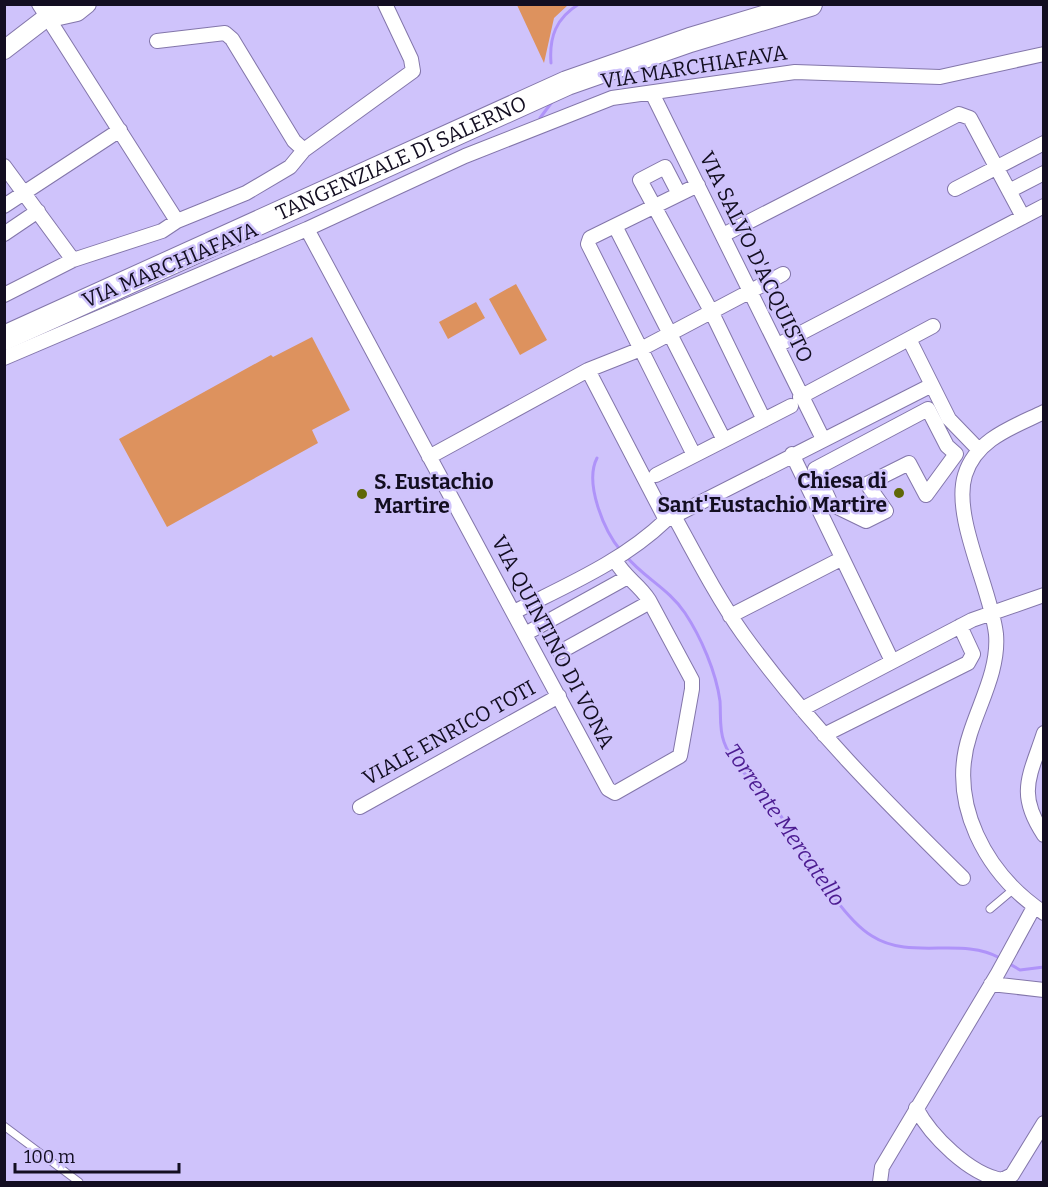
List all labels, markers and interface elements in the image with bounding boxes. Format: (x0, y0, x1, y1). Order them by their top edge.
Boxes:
street label: VIA MARCHIAFAVA (599, 39, 789, 95)
street label: TANGENZIALE DI SALERNO (272, 90, 531, 226)
street label: VIA SALVO D'ACQUISTO (694, 147, 818, 367)
street label: VIA MARCHIAFAVA (78, 216, 262, 314)
place label: Chiesa di Sant'Eustachio Martire (657, 468, 887, 518)
place label: S. Eustachio Martire (374, 469, 494, 519)
marker: Chiesa di Sant'Eustachio Martire (892, 486, 906, 500)
marker: S. Eustachio Martire (355, 487, 369, 501)
street label: VIA QUINTINO DI VONA (486, 531, 620, 753)
street label: VIALE ENRICO TOTI (358, 675, 540, 791)
water label: Torrente Mercatello (719, 738, 851, 912)
scale bar (15, 1136, 178, 1174)
text: 100 m (24, 1146, 75, 1168)

